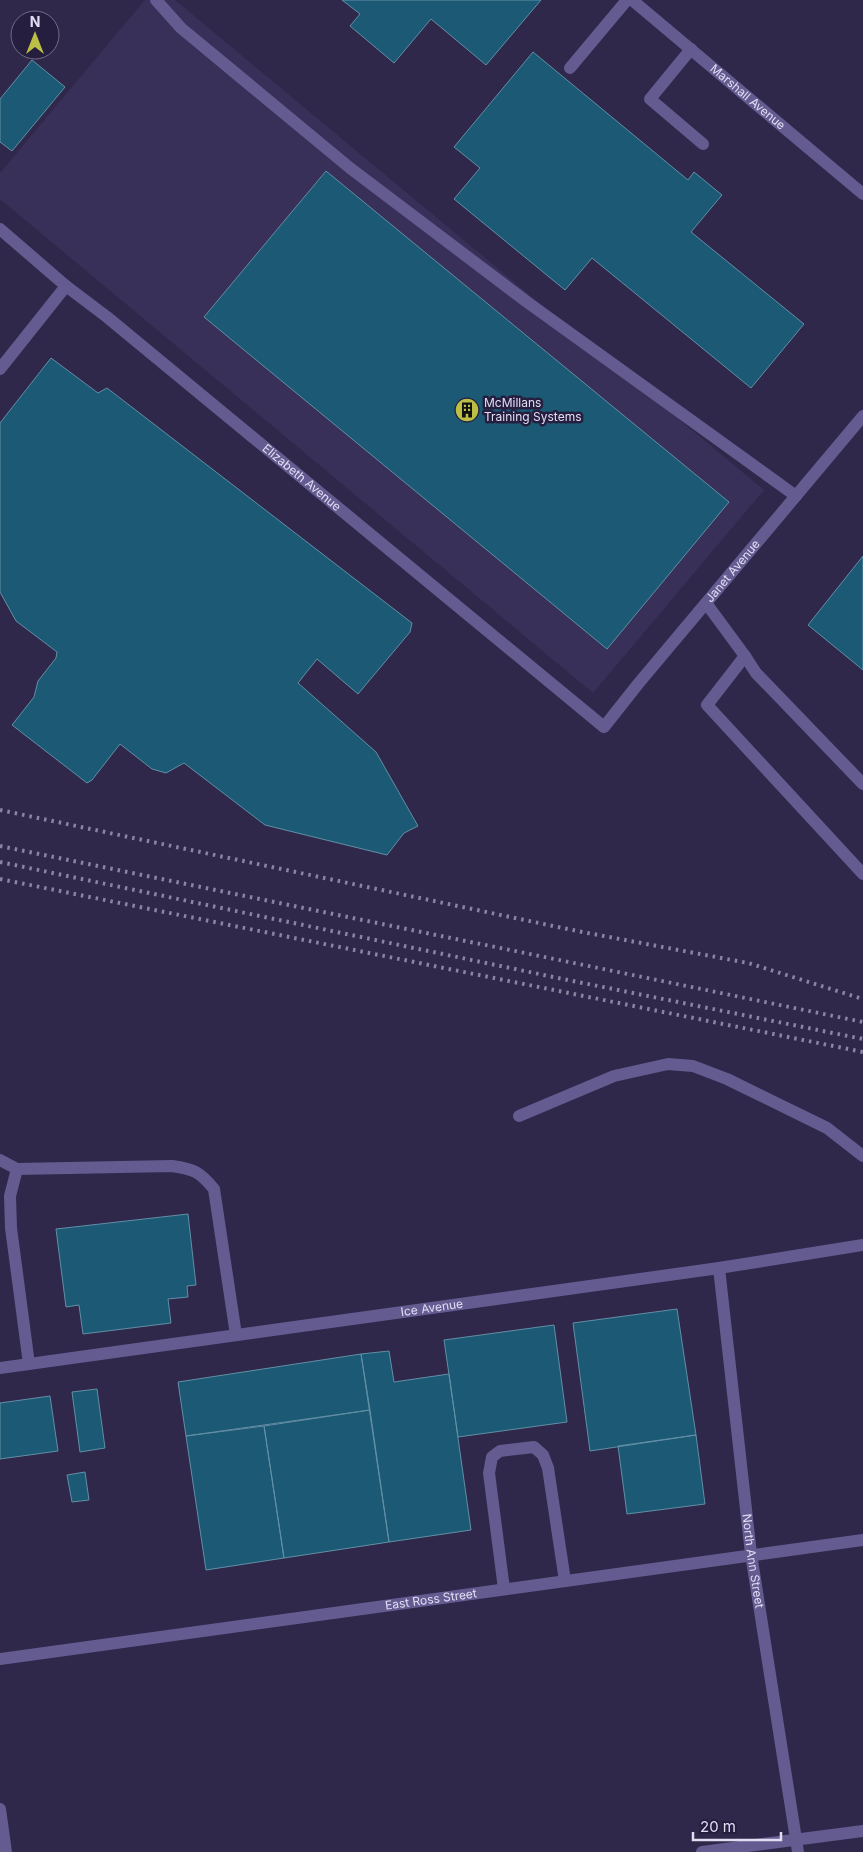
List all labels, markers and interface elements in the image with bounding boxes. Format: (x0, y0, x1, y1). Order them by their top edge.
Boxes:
north arrow (10, 10, 60, 60)
text: N (30, 13, 40, 30)
street label: Marshall Avenue (707, 61, 789, 133)
place label: McMillans Training Systems (484, 395, 581, 424)
building icon: McMillans Training Systems (454, 397, 480, 423)
street label: Elizabeth Avenue (260, 440, 344, 514)
street label: Janet Avenue (702, 536, 763, 605)
street label: Ice Avenue (400, 1296, 464, 1319)
street label: North Ann Street (740, 1513, 767, 1609)
street label: East Ross Street (384, 1585, 478, 1613)
scale bar (693, 1810, 780, 1842)
text: 20 m (700, 1817, 736, 1836)

